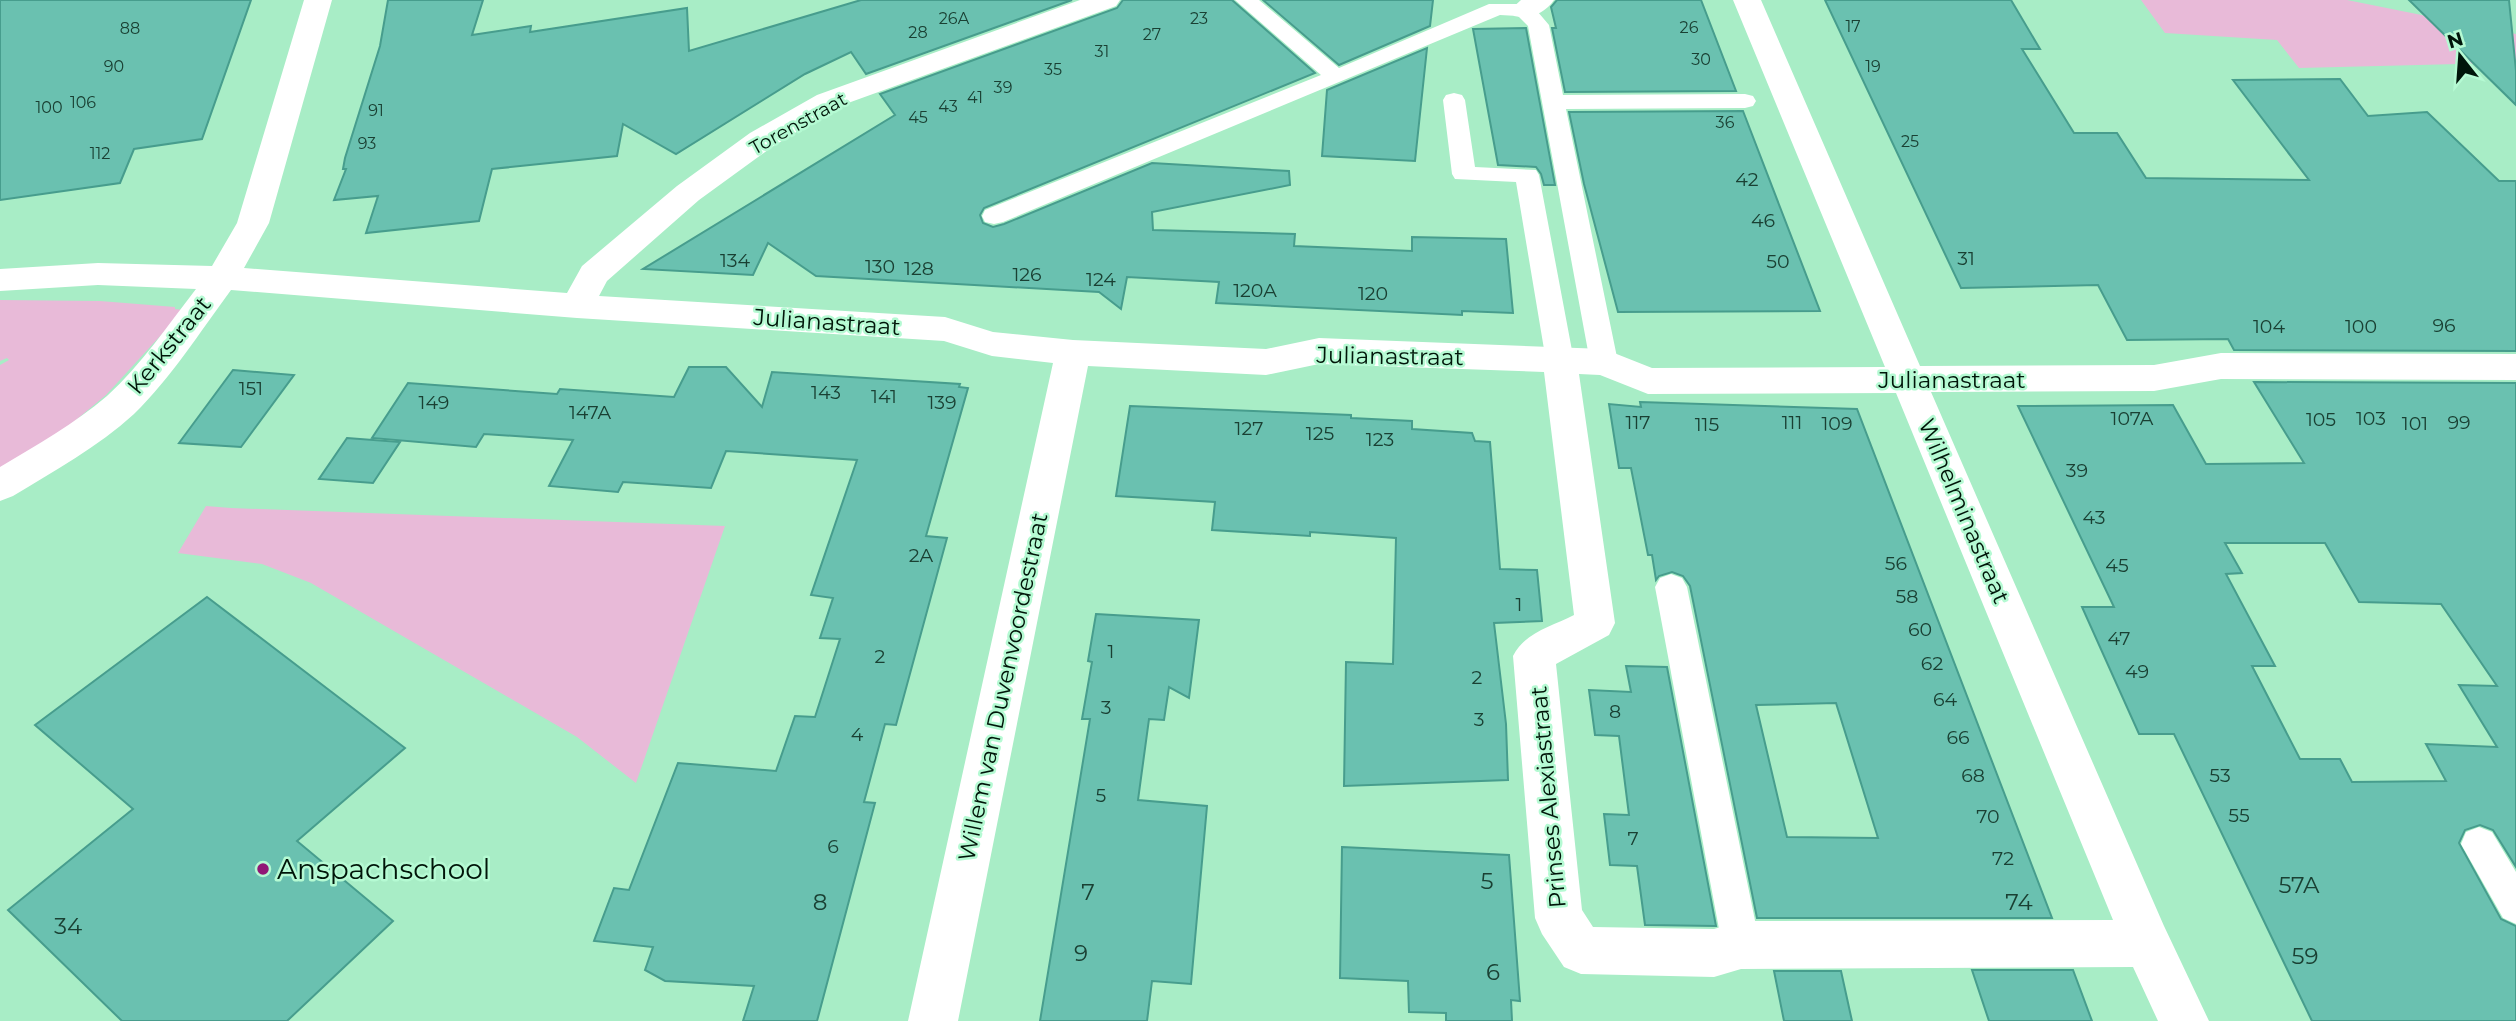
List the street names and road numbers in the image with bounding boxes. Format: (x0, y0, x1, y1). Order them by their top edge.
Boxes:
street label: Torenstraat (746, 87, 851, 160)
street label: Kerkstraat (121, 291, 217, 399)
street label: Julianastraat (752, 303, 901, 341)
street label: Julianastraat (1315, 341, 1464, 371)
street label: Julianastraat (1877, 366, 2026, 394)
street label: Wilhelminastraat (1912, 414, 2016, 608)
street label: Willem van Duvenvoordestraat (952, 510, 1054, 864)
street label: Prinses Alexiastraat (1524, 685, 1572, 909)

